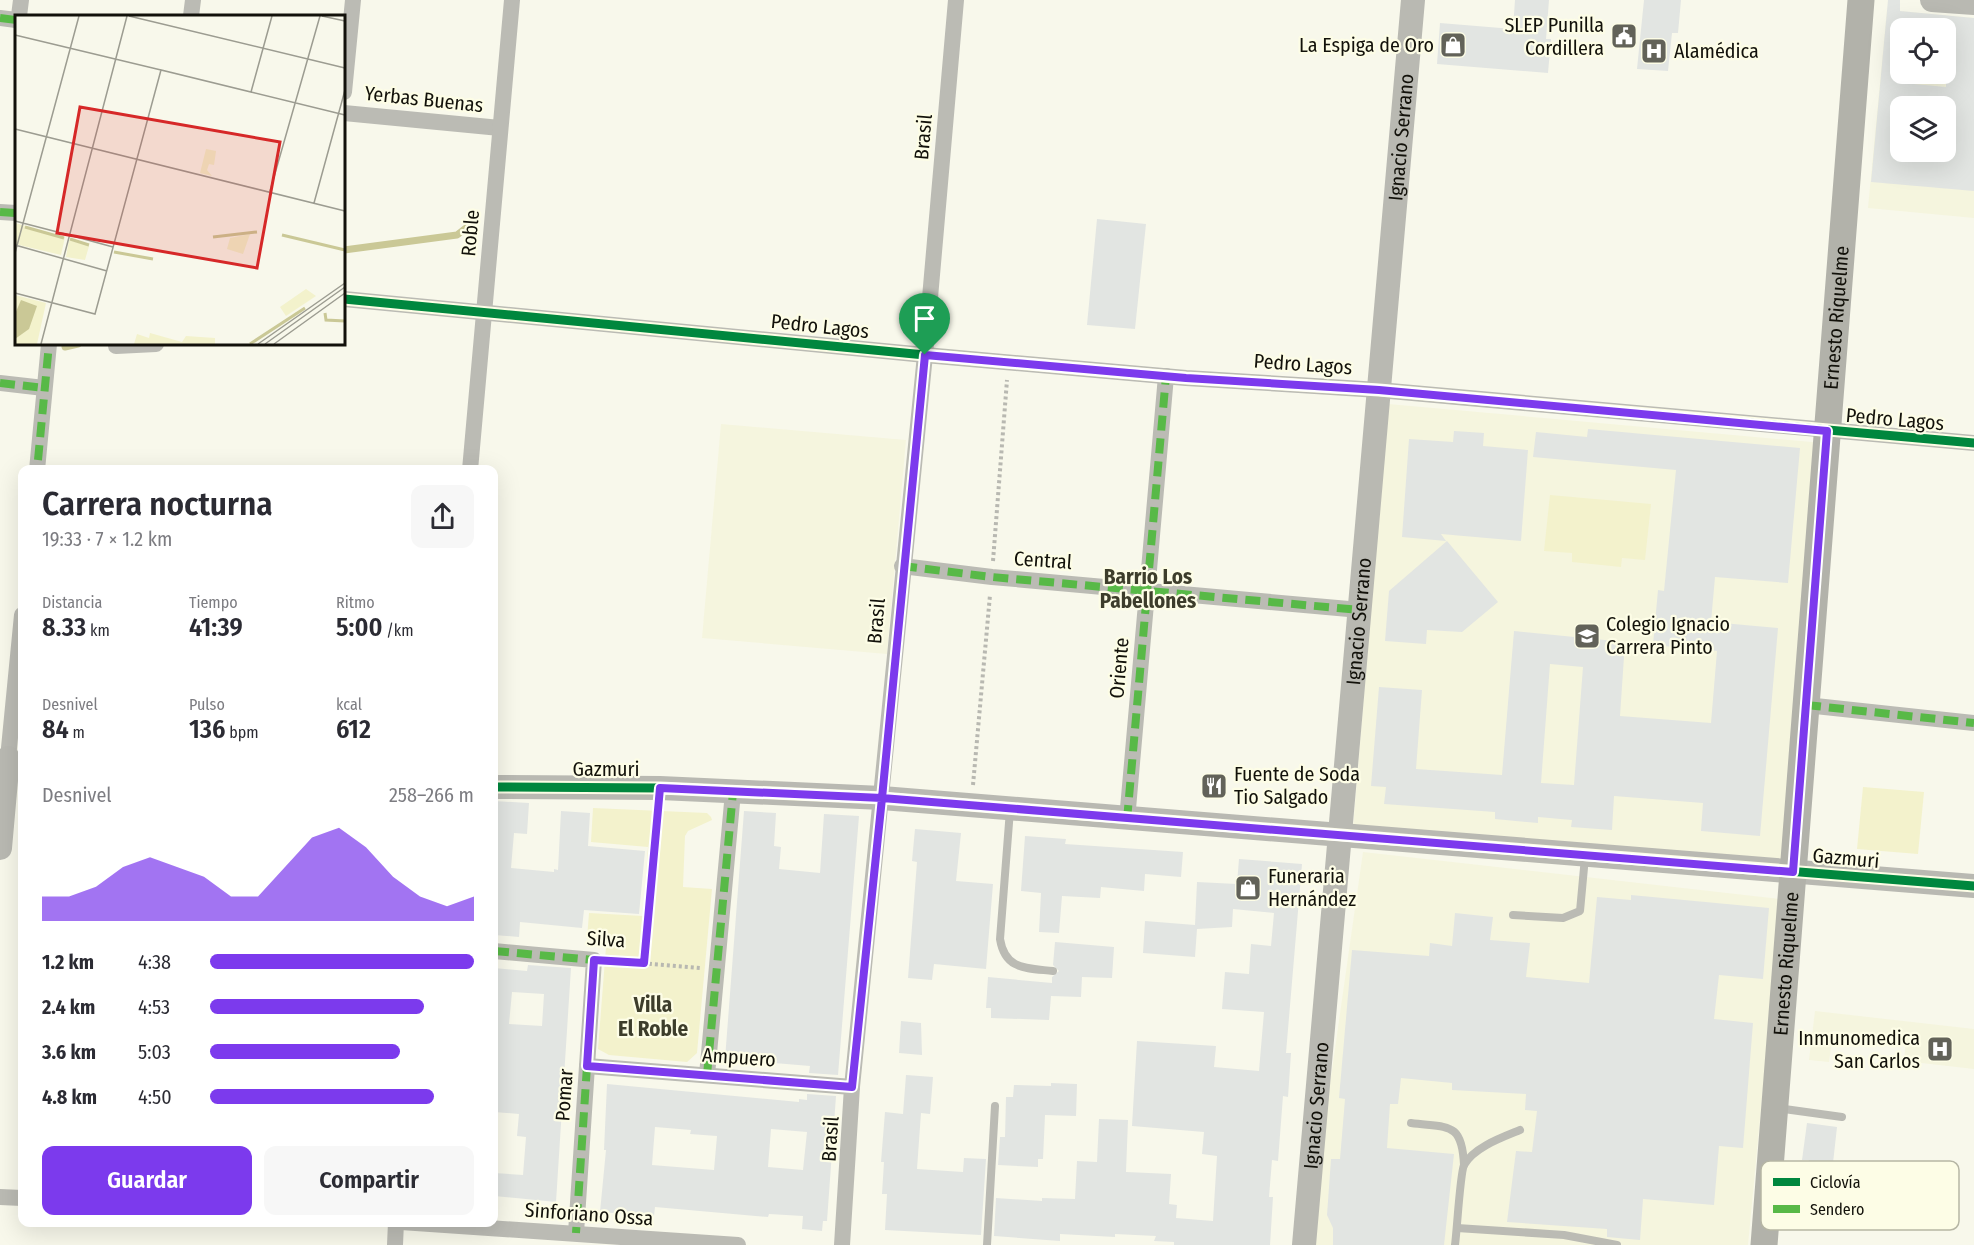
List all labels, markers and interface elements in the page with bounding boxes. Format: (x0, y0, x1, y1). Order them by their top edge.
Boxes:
place label: SLEP Punilla Cordillera (1504, 13, 1604, 60)
inset map (15, 15, 345, 345)
map controls (1890, 18, 1956, 162)
button: locate (1890, 18, 1956, 84)
public building icon: SLEP Punilla Cordillera (1609, 21, 1639, 51)
shop icon: La Espiga de Oro (1438, 30, 1468, 60)
place label: La Espiga de Oro (1299, 33, 1434, 57)
hospital icon: Alamédica (1639, 36, 1669, 66)
place label: Alamédica (1674, 39, 1759, 63)
street label: Ignacio Serrano (1383, 72, 1419, 202)
street label: Yerbas Buenas (364, 81, 484, 117)
button: layers (1890, 96, 1956, 162)
street label: Brasil (909, 113, 937, 161)
street label: Roble (456, 209, 484, 257)
street label: Ernesto Riquelme (1819, 245, 1854, 391)
pin (899, 293, 950, 355)
icon: arrive (908, 302, 941, 335)
street label: Pedro Lagos (770, 309, 870, 343)
street label: Pedro Lagos (1253, 349, 1353, 379)
street label: Pedro Lagos (1845, 403, 1945, 435)
text: Carrera nocturna (42, 484, 273, 524)
button: share (411, 485, 474, 548)
text: 19:33 · 7 × 1.2 km (42, 527, 172, 551)
street label: Central (1013, 546, 1073, 574)
street label: Ignacio Serrano (1341, 557, 1376, 686)
district label: Barrio Los Pabellones (1100, 564, 1196, 614)
text: Distancia (42, 593, 102, 612)
text: Tiempo (189, 593, 238, 612)
text: Ritmo (336, 593, 375, 612)
street label: Brasil (862, 597, 890, 645)
text: 8.33 (42, 612, 86, 643)
text: 41:39 (189, 612, 243, 643)
text: 5:00 (336, 612, 383, 643)
place label: Colegio Ignacio Carrera Pinto (1606, 612, 1730, 659)
text: km (86, 621, 110, 640)
text: /km (383, 621, 414, 640)
school or university icon: Colegio Ignacio Carrera Pinto (1572, 621, 1602, 651)
street label: Oriente (1104, 637, 1134, 699)
text: Desnivel (42, 695, 98, 714)
text: Pulso (189, 695, 225, 714)
text: kcal (336, 695, 362, 714)
text: 84 (42, 714, 69, 745)
text: 136 (189, 714, 225, 745)
text: 612 (336, 714, 371, 745)
text: m (69, 723, 85, 742)
text: bpm (225, 723, 259, 742)
street label: Gazmuri (572, 757, 640, 781)
place label: Fuente de Soda Tio Salgado (1234, 762, 1360, 809)
restaurant icon: Fuente de Soda Tio Salgado (1199, 771, 1229, 801)
text: Desnivel (42, 783, 112, 807)
text: 258–266 m (389, 783, 474, 807)
street label: Gazmuri (1812, 843, 1880, 873)
place label: Funeraria Hernández (1268, 864, 1356, 911)
shop icon: Funeraria Hernández (1233, 873, 1263, 903)
street label: Ernesto Riquelme (1768, 891, 1803, 1037)
street label: Silva (586, 926, 626, 952)
text: 1.2 km (42, 950, 94, 974)
text: 4:38 (138, 950, 171, 974)
district label: Villa El Roble (618, 992, 688, 1042)
text: 2.4 km (42, 995, 95, 1019)
text: 4:53 (138, 995, 170, 1019)
place label: Inmunomedica San Carlos (1798, 1026, 1920, 1073)
hospital icon: Inmunomedica San Carlos (1925, 1034, 1955, 1064)
text: 3.6 km (42, 1040, 96, 1064)
text: 5:03 (138, 1040, 171, 1064)
street label: Ignacio Serrano (1299, 1041, 1334, 1170)
street label: Ampuero (701, 1042, 777, 1072)
street label: Pomar (550, 1068, 578, 1122)
text: 4.8 km (42, 1085, 97, 1109)
text: 4:50 (138, 1085, 172, 1109)
street label: Brasil (816, 1115, 844, 1163)
button: Guardar (42, 1146, 252, 1215)
button: Compartir (264, 1146, 474, 1215)
legend (1761, 1161, 1959, 1230)
text: Ciclovía (1810, 1173, 1861, 1192)
street label: Sinforiano Ossa (524, 1198, 654, 1230)
text: Sendero (1810, 1200, 1864, 1219)

